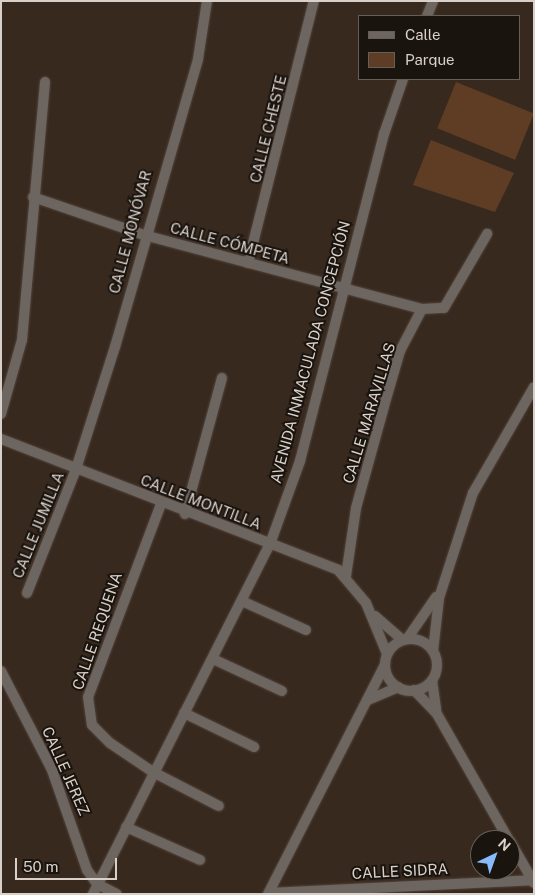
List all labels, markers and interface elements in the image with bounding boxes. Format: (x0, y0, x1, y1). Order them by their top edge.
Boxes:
legend (358, 15, 520, 80)
text: Calle (405, 26, 441, 43)
text: Parque (405, 51, 455, 68)
street label: CALLE CHESTE (246, 73, 290, 185)
street label: CALLE MONÓVAR (105, 169, 155, 295)
street label: CALLE CÓMPETA (168, 218, 292, 268)
street label: AVENIDA INMACULADA CONCEPCIÓN (266, 219, 354, 485)
street label: CALLE MARAVILLAS (339, 340, 399, 486)
street label: CALLE JUMILLA (8, 469, 68, 581)
street label: CALLE MONTILLA (138, 471, 264, 533)
street label: CALLE REQUENA (68, 570, 126, 692)
street label: CALLE JEREZ (38, 724, 94, 818)
north arrow (470, 830, 520, 880)
text: N (495, 835, 514, 854)
scale bar (18, 848, 120, 880)
text: 50 m (23, 858, 58, 875)
street label: CALLE SIDRA (351, 859, 449, 883)

